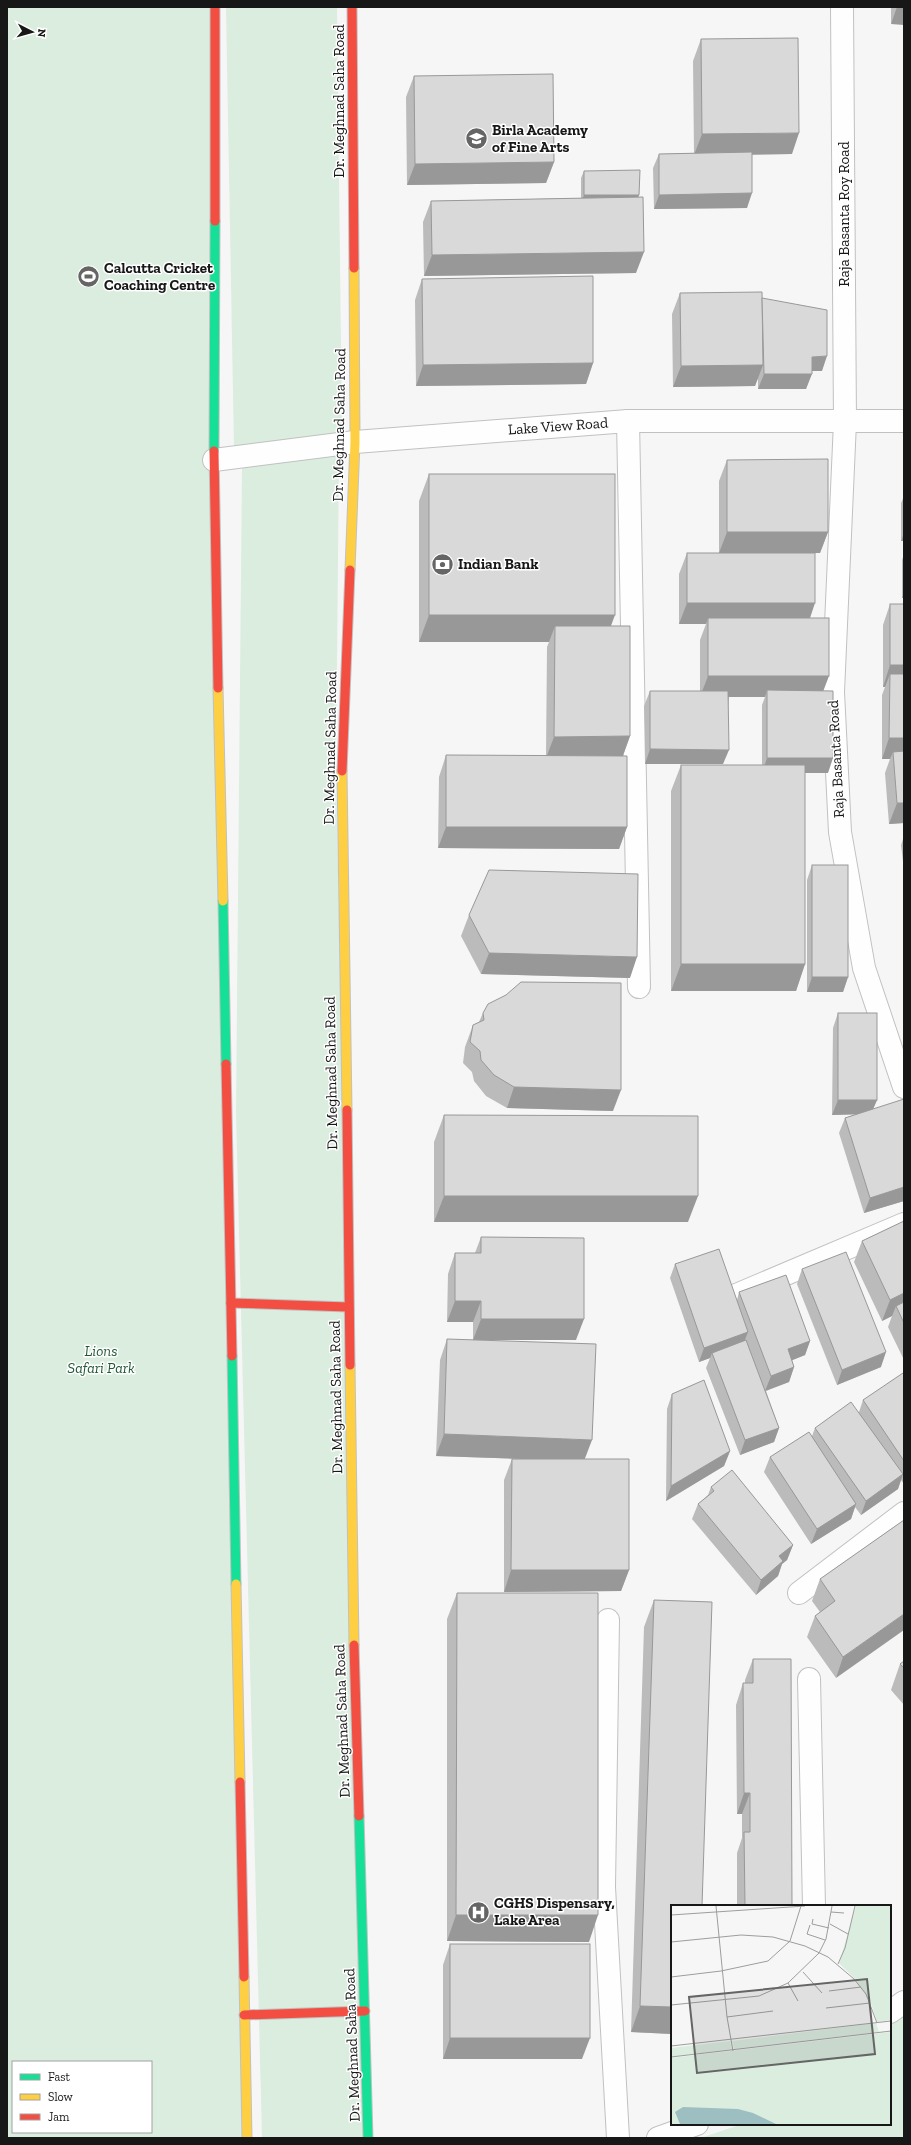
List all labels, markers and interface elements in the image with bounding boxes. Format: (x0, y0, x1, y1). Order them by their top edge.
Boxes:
north arrow (12, 12, 52, 52)
street label: Dr. Meghnad Saha Road (330, 23, 348, 178)
text: N (34, 28, 48, 38)
place label: Birla Academy of Fine Arts (492, 121, 588, 156)
school or university icon: Birla Academy of Fine Arts (463, 126, 489, 152)
street label: Raja Basanta Roy Road (835, 141, 853, 287)
place label: Calcutta Cricket Coaching Centre (104, 259, 215, 294)
sports icon: Calcutta Cricket Coaching Centre (75, 264, 101, 290)
street label: Dr. Meghnad Saha Road (329, 347, 349, 502)
street label: Lake View Road (507, 413, 609, 438)
bank icon: Indian Bank (429, 551, 455, 577)
place label: Indian Bank (458, 555, 539, 573)
street label: Dr. Meghnad Saha Road (320, 670, 340, 825)
street label: Raja Basanta Road (824, 699, 848, 818)
street label: Dr. Meghnad Saha Road (321, 995, 341, 1150)
street label: Dr. Meghnad Saha Road (326, 1319, 346, 1474)
park label: Lions Safari Park (67, 1342, 135, 1377)
street label: Dr. Meghnad Saha Road (330, 1643, 354, 1798)
place label: CGHS Dispensary, Lake Area (494, 1894, 615, 1929)
hospital icon: CGHS Dispensary, Lake Area (466, 1899, 492, 1925)
inset map (671, 1905, 891, 2125)
street label: Dr. Meghnad Saha Road (340, 1967, 364, 2122)
legend (12, 2061, 152, 2133)
text: Fast (48, 2070, 71, 2084)
text: Slow (48, 2090, 74, 2104)
text: Jam (48, 2110, 70, 2124)

